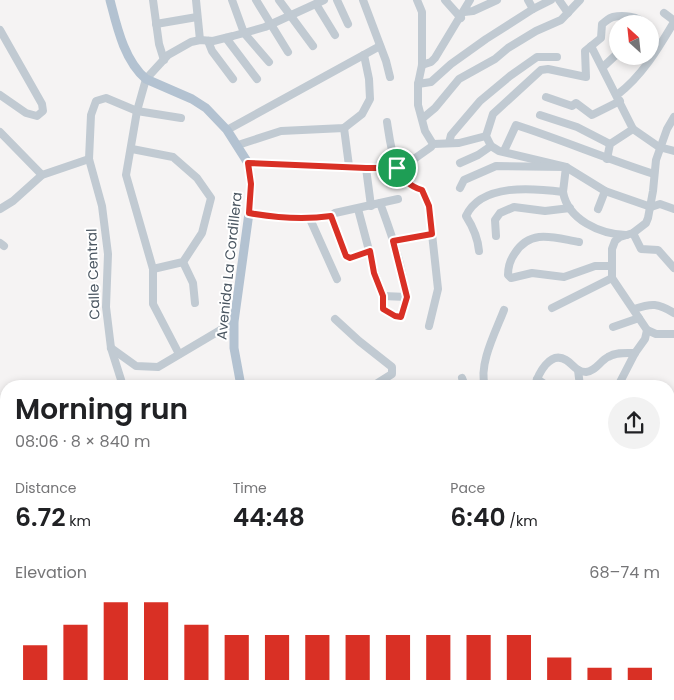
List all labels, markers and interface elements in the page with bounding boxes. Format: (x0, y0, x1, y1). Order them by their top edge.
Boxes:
north arrow (609, 15, 659, 65)
map controls (609, 15, 659, 65)
pin (376, 147, 418, 189)
icon: arrive (383, 154, 411, 182)
street label: Avenida La Cordillera (211, 191, 247, 341)
street label: Calle Central (81, 228, 105, 320)
text: Morning run (15, 390, 188, 429)
button: share (608, 397, 660, 449)
text: 08:06 · 8 × 840 m (15, 430, 151, 453)
text: Distance (15, 478, 76, 498)
text: Time (233, 478, 267, 498)
text: Pace (450, 478, 485, 498)
text: 6.72 (15, 500, 66, 535)
text: 44:48 (233, 500, 305, 535)
text: 6:40 (450, 500, 506, 535)
text: km (66, 511, 91, 531)
text: /km (506, 511, 538, 531)
text: Elevation (15, 561, 87, 584)
text: 68–74 m (589, 561, 660, 584)

